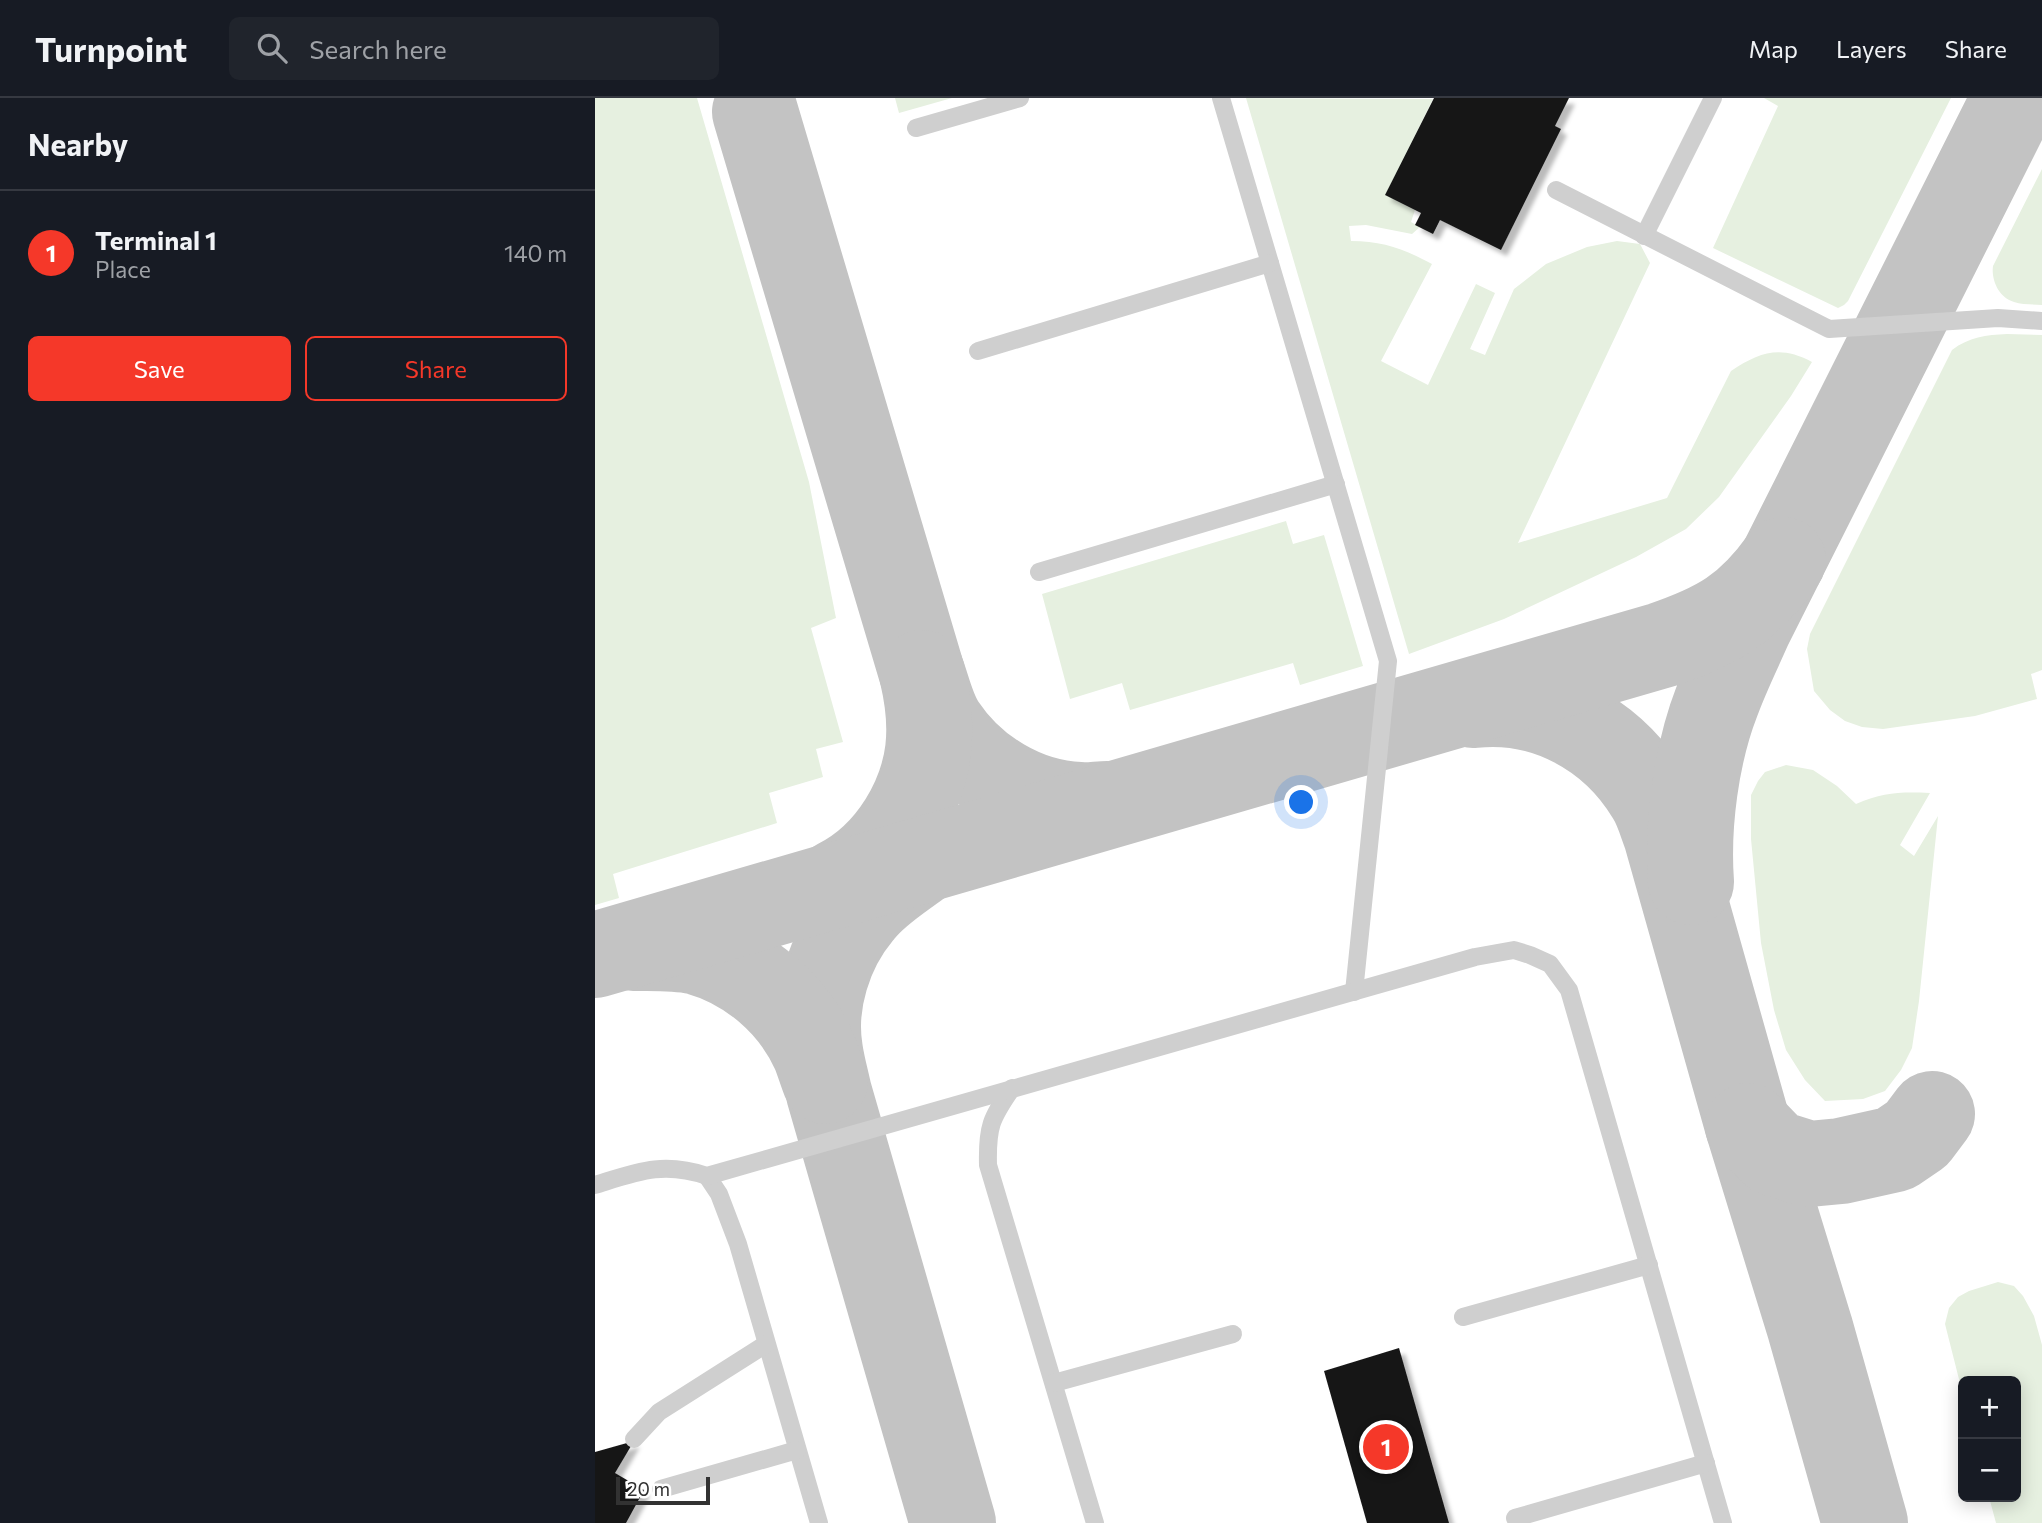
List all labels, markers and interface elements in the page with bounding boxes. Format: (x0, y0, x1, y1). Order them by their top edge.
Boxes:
search box (229, 17, 719, 80)
text: Turnpoint (35, 28, 187, 69)
icon: search (253, 29, 291, 67)
text: Search here (309, 33, 447, 64)
text: Map (1749, 34, 1798, 63)
text: Layers (1836, 34, 1907, 63)
text: Share (1945, 34, 2007, 63)
text: Nearby (28, 125, 128, 162)
text: Terminal 1 (95, 224, 217, 255)
text: 1 (46, 239, 56, 267)
text: 140 m (504, 239, 567, 267)
text: Place (95, 255, 151, 283)
button: Save (28, 336, 291, 401)
button: Share (305, 336, 567, 401)
your location (1284, 785, 1318, 819)
map controls (1958, 1376, 2021, 1502)
button: + (1958, 1376, 2021, 1439)
pin: 1 (1363, 1421, 1409, 1473)
button: − (1958, 1439, 2021, 1502)
scale bar (616, 1474, 711, 1506)
text: 20 m (627, 1477, 670, 1500)

